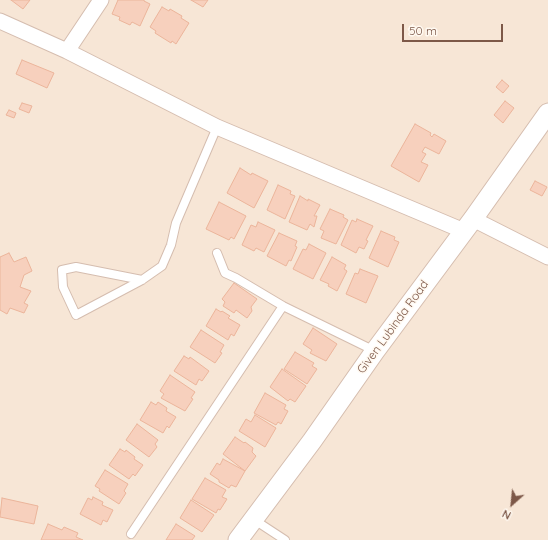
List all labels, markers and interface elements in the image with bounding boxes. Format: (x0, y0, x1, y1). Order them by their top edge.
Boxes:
scale bar (404, 16, 505, 42)
text: 50 m (409, 23, 437, 38)
street label: Given Lubinda Road (354, 278, 432, 376)
north arrow (492, 484, 532, 524)
text: N (500, 507, 513, 523)

